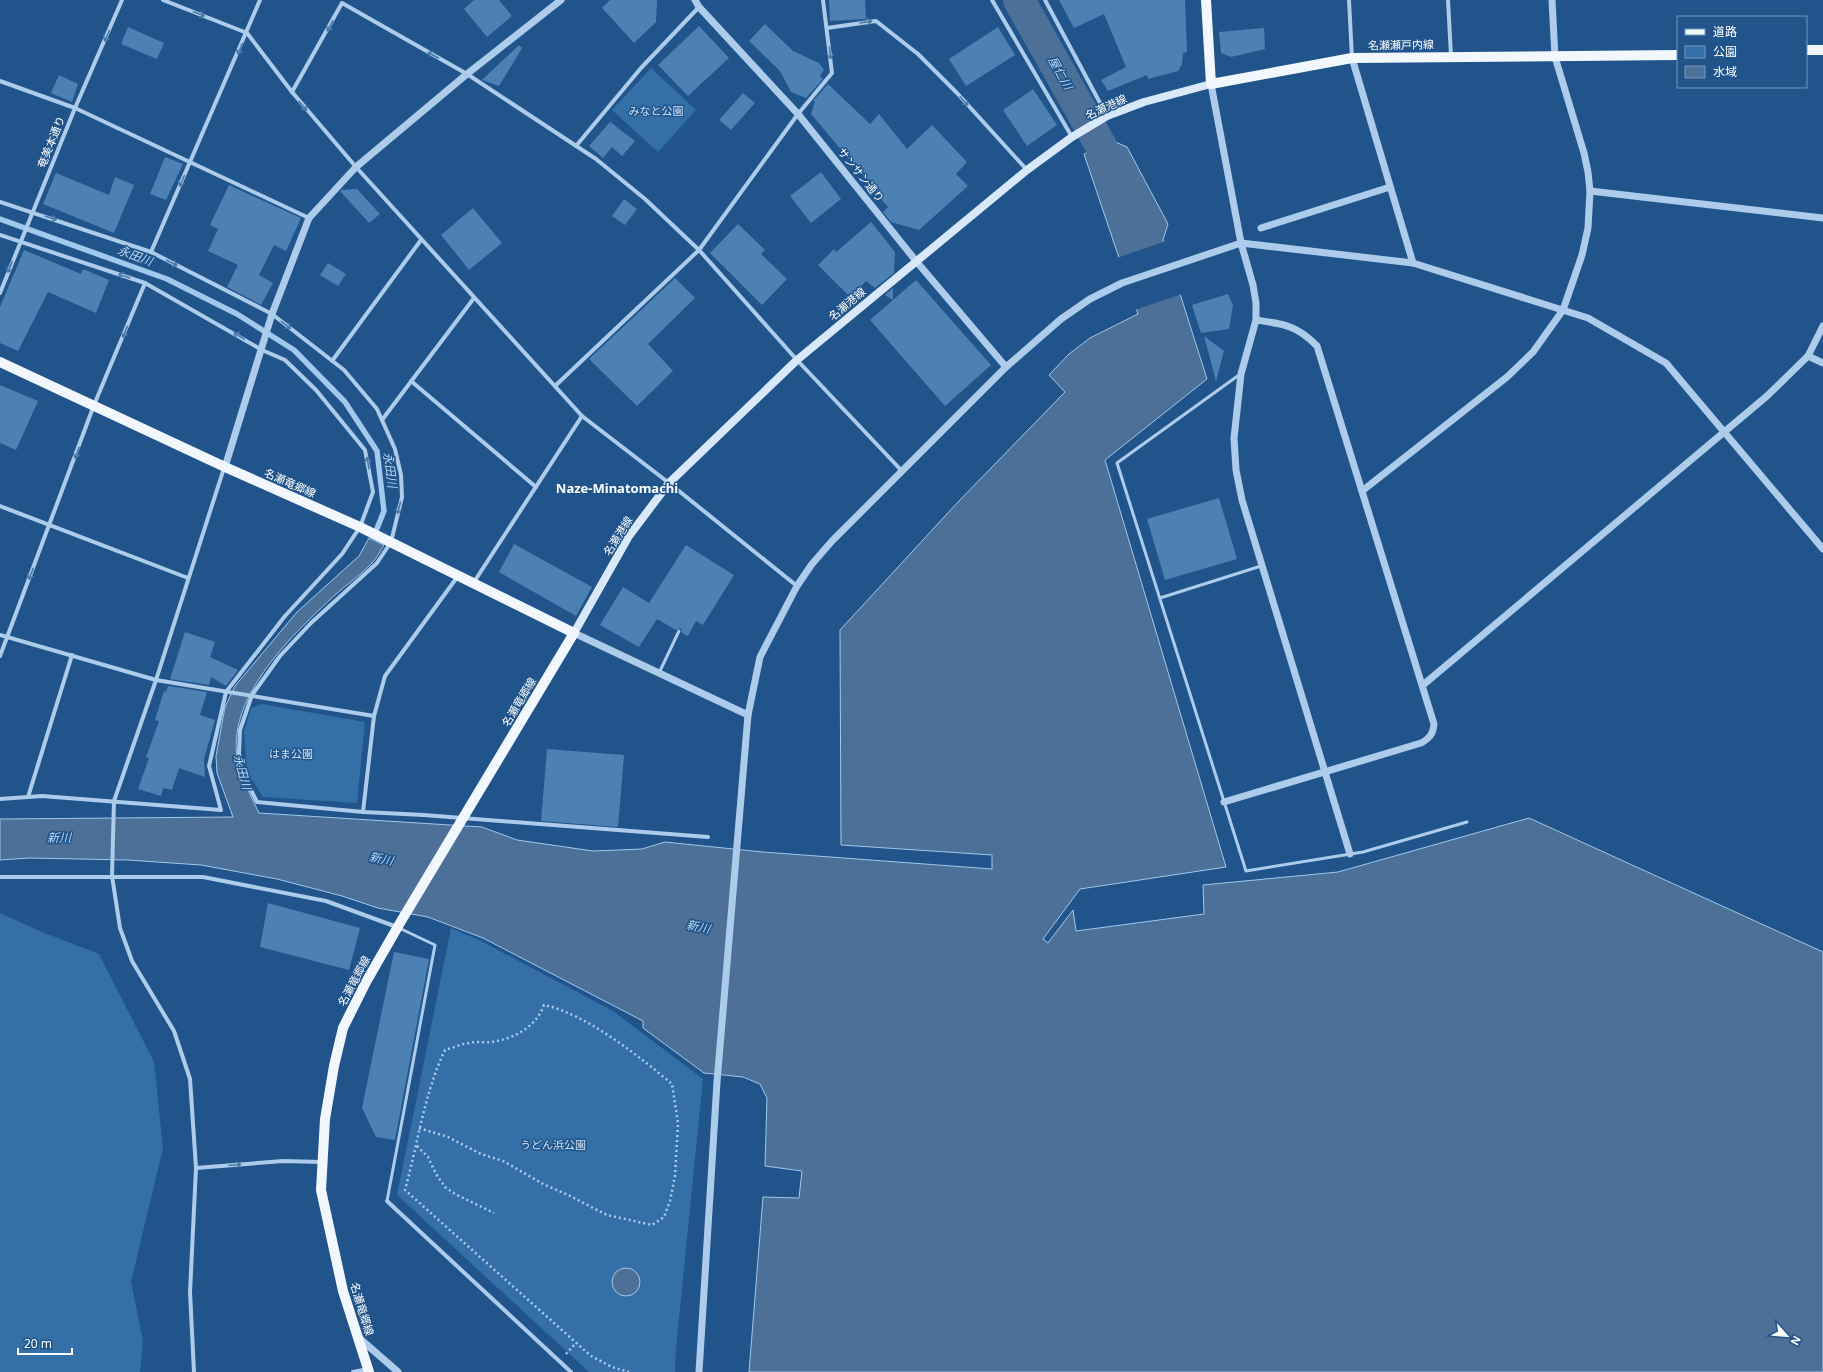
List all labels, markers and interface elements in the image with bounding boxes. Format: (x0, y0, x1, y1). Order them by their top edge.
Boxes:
one-way arrow (192, 11, 204, 18)
legend (1677, 16, 1807, 88)
one-way arrow (859, 18, 872, 26)
one-way arrow (325, 20, 333, 32)
text: 道路 (1713, 23, 1737, 40)
one-way arrow (102, 29, 110, 41)
street label: 名瀬瀬戸内線 (1368, 36, 1434, 53)
one-way arrow (236, 43, 243, 55)
text: 公園 (1713, 43, 1737, 60)
one-way arrow (826, 46, 833, 59)
one-way arrow (427, 50, 439, 58)
water label: 屋仁川 (1044, 53, 1078, 94)
text: 水域 (1713, 63, 1737, 80)
street label: 名瀬港線 (1083, 90, 1129, 123)
one-way arrow (960, 96, 969, 106)
one-way arrow (299, 100, 308, 111)
park label: みなと公園 (629, 103, 684, 118)
street label: 奄美本通り (33, 114, 68, 170)
street label: サンサン通り (835, 144, 888, 205)
one-way arrow (178, 174, 185, 186)
one-way arrow (44, 215, 57, 222)
water label: 永田川 (115, 241, 157, 270)
one-way arrow (166, 259, 178, 267)
one-way arrow (6, 261, 14, 273)
one-way arrow (117, 272, 130, 279)
street label: 名瀬港線 (825, 284, 868, 324)
one-way arrow (281, 321, 292, 329)
one-way arrow (120, 325, 128, 337)
one-way arrow (233, 331, 245, 339)
one-way arrow (72, 446, 80, 458)
water label: 永田川 (380, 451, 402, 491)
one-way arrow (363, 456, 371, 469)
street label: 名瀬竜郷線 (262, 465, 318, 501)
district label: Naze-Minatomachi (556, 479, 678, 497)
one-way arrow (395, 501, 402, 514)
street label: 名瀬港線 (600, 513, 636, 558)
one-way arrow (26, 568, 34, 580)
street label: 名瀬竜郷線 (498, 674, 539, 729)
park label: はま公園 (269, 746, 313, 761)
water label: 永田川 (230, 752, 256, 793)
water label: 新川 (47, 829, 73, 846)
water label: 新川 (368, 848, 397, 870)
water label: 新川 (685, 916, 714, 938)
street label: 名瀬竜郷線 (334, 953, 373, 1009)
park label: うどん浜公園 (520, 1137, 586, 1152)
one-way arrow (228, 1161, 241, 1168)
street label: 名瀬竜郷線 (347, 1280, 378, 1337)
north arrow (1767, 1316, 1807, 1356)
scale bar (18, 1330, 72, 1356)
text: N (1788, 1333, 1805, 1348)
text: 20 m (24, 1335, 52, 1352)

